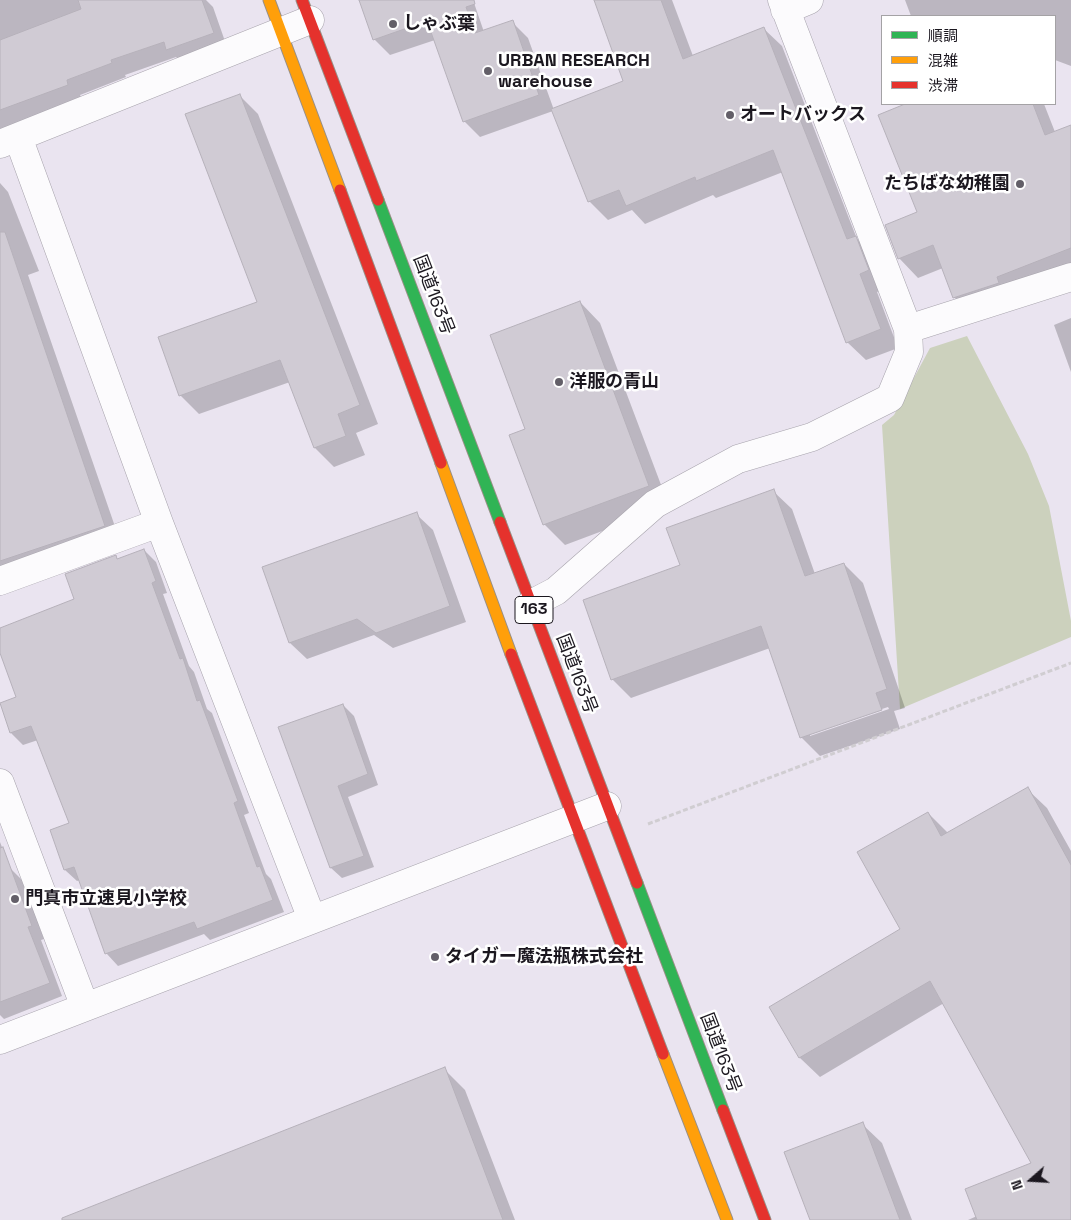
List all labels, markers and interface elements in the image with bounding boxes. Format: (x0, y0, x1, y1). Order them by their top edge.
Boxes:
place label: しゃぶ葉 (403, 13, 475, 35)
legend (881, 15, 1056, 105)
marker: しゃぶ葉 (387, 18, 399, 30)
text: 順調 (928, 26, 958, 45)
place label: URBAN RESEARCH warehouse (498, 50, 650, 92)
text: 混雑 (928, 51, 958, 70)
marker: URBAN RESEARCH warehouse (482, 65, 494, 77)
text: 渋滞 (928, 76, 958, 95)
place label: オートバックス (740, 104, 866, 126)
marker: オートバックス (724, 109, 736, 121)
place label: たちばな幼稚園 (884, 173, 1010, 195)
marker: たちばな幼稚園 (1014, 178, 1026, 190)
street label: 国道163号 (408, 252, 458, 338)
place label: 洋服の青山 (569, 371, 659, 393)
marker: 洋服の青山 (553, 376, 565, 388)
road number: 163 (515, 596, 553, 624)
street label: 国道163号 (551, 631, 601, 717)
place label: 門真市立速見小学校 (25, 888, 187, 910)
marker: 門真市立速見小学校 (9, 893, 21, 905)
place label: タイガー魔法瓶株式会社 (445, 946, 643, 968)
marker: タイガー魔法瓶株式会社 (429, 951, 441, 963)
street label: 国道163号 (695, 1010, 745, 1096)
north arrow (1006, 1155, 1056, 1205)
text: N (1007, 1178, 1027, 1192)

